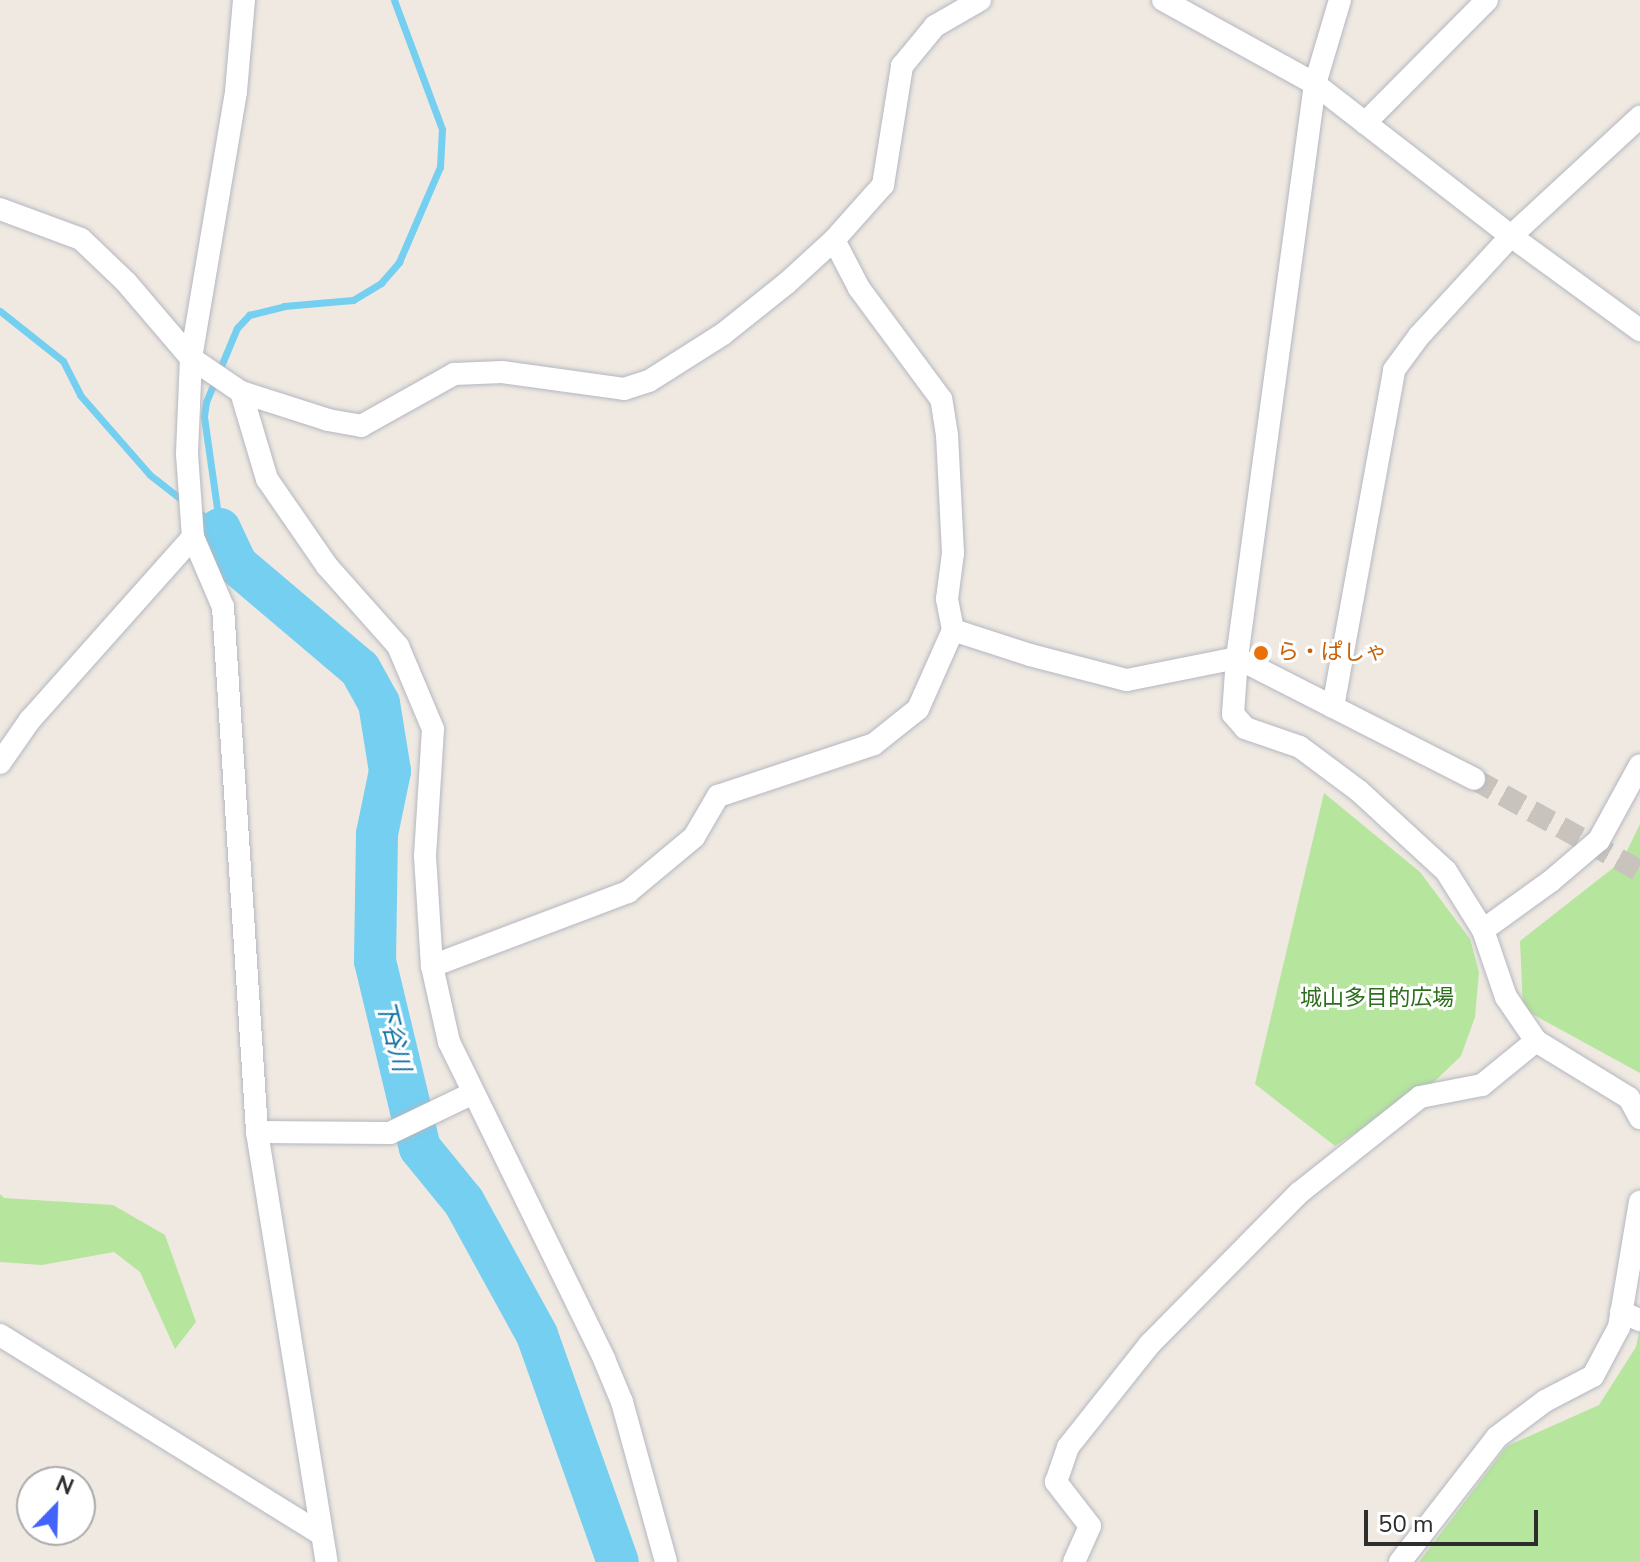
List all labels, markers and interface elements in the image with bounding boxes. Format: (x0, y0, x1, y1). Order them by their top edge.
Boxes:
place label: ら・ぱしゃ (1277, 640, 1387, 666)
marker: ら・ぱしゃ (1252, 644, 1270, 662)
park label: 城山多目的広場 (1300, 986, 1454, 1012)
water label: 下谷川 (370, 998, 416, 1074)
north arrow (16, 1466, 96, 1546)
text: N (51, 1469, 78, 1503)
scale bar (1368, 1494, 1542, 1544)
text: 50 m (1378, 1508, 1434, 1540)

